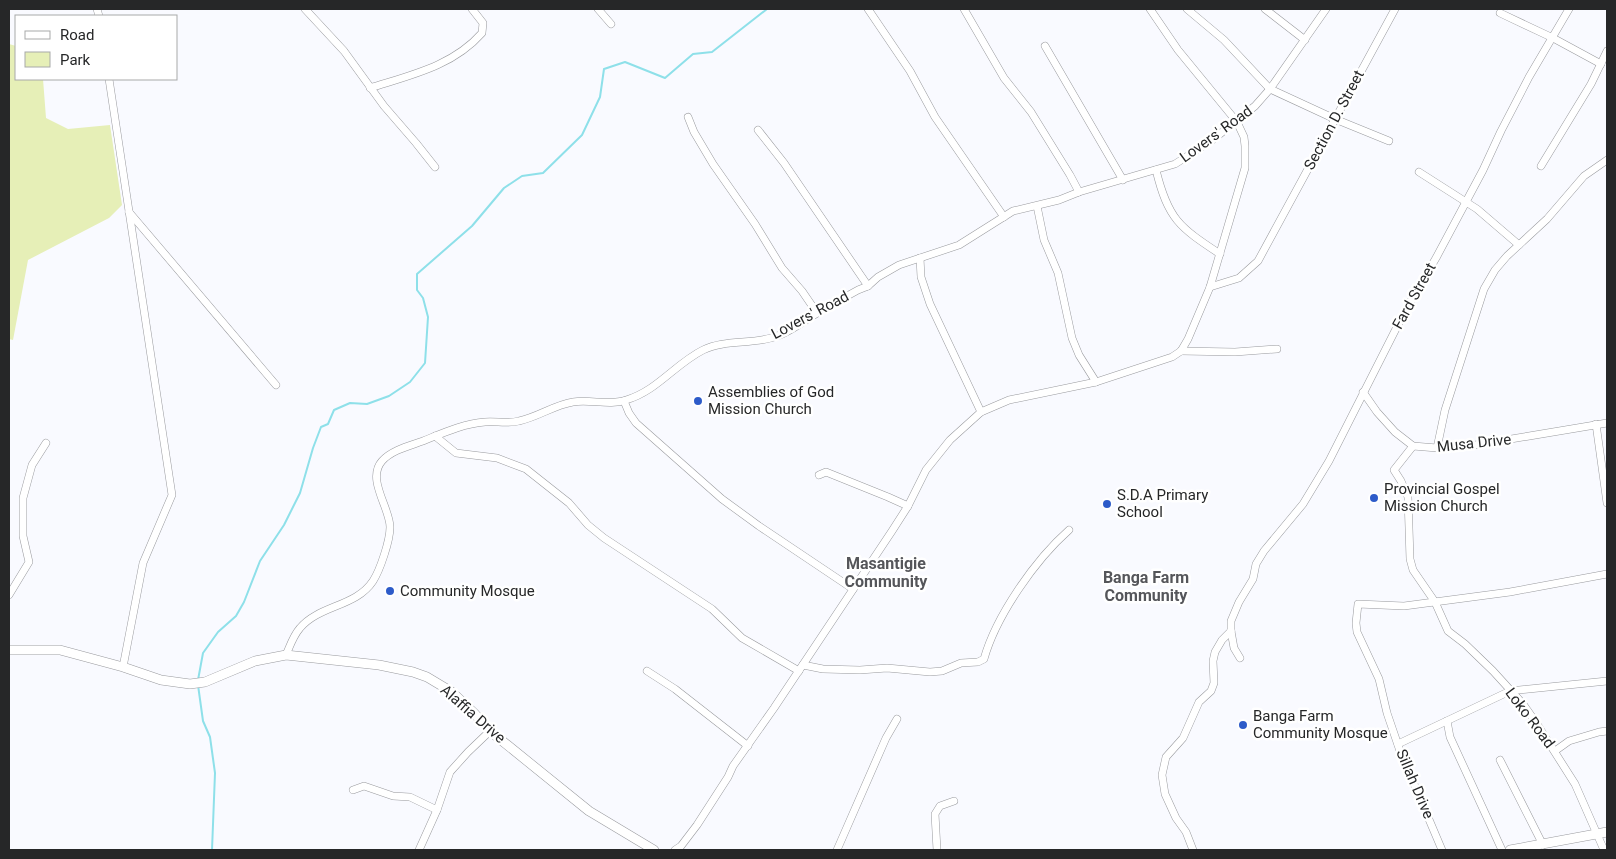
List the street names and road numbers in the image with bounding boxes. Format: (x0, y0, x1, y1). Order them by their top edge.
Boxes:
street label: Section D. Street (1300, 67, 1368, 173)
street label: Lovers' Road (1176, 102, 1256, 166)
street label: Fard Street (1388, 260, 1440, 332)
street label: Lovers' Road (768, 287, 852, 343)
street label: Musa Drive (1436, 430, 1512, 456)
street label: Alaffia Drive (437, 681, 509, 747)
street label: Loko Road (1501, 684, 1559, 752)
street label: Sillah Drive (1392, 747, 1438, 821)

